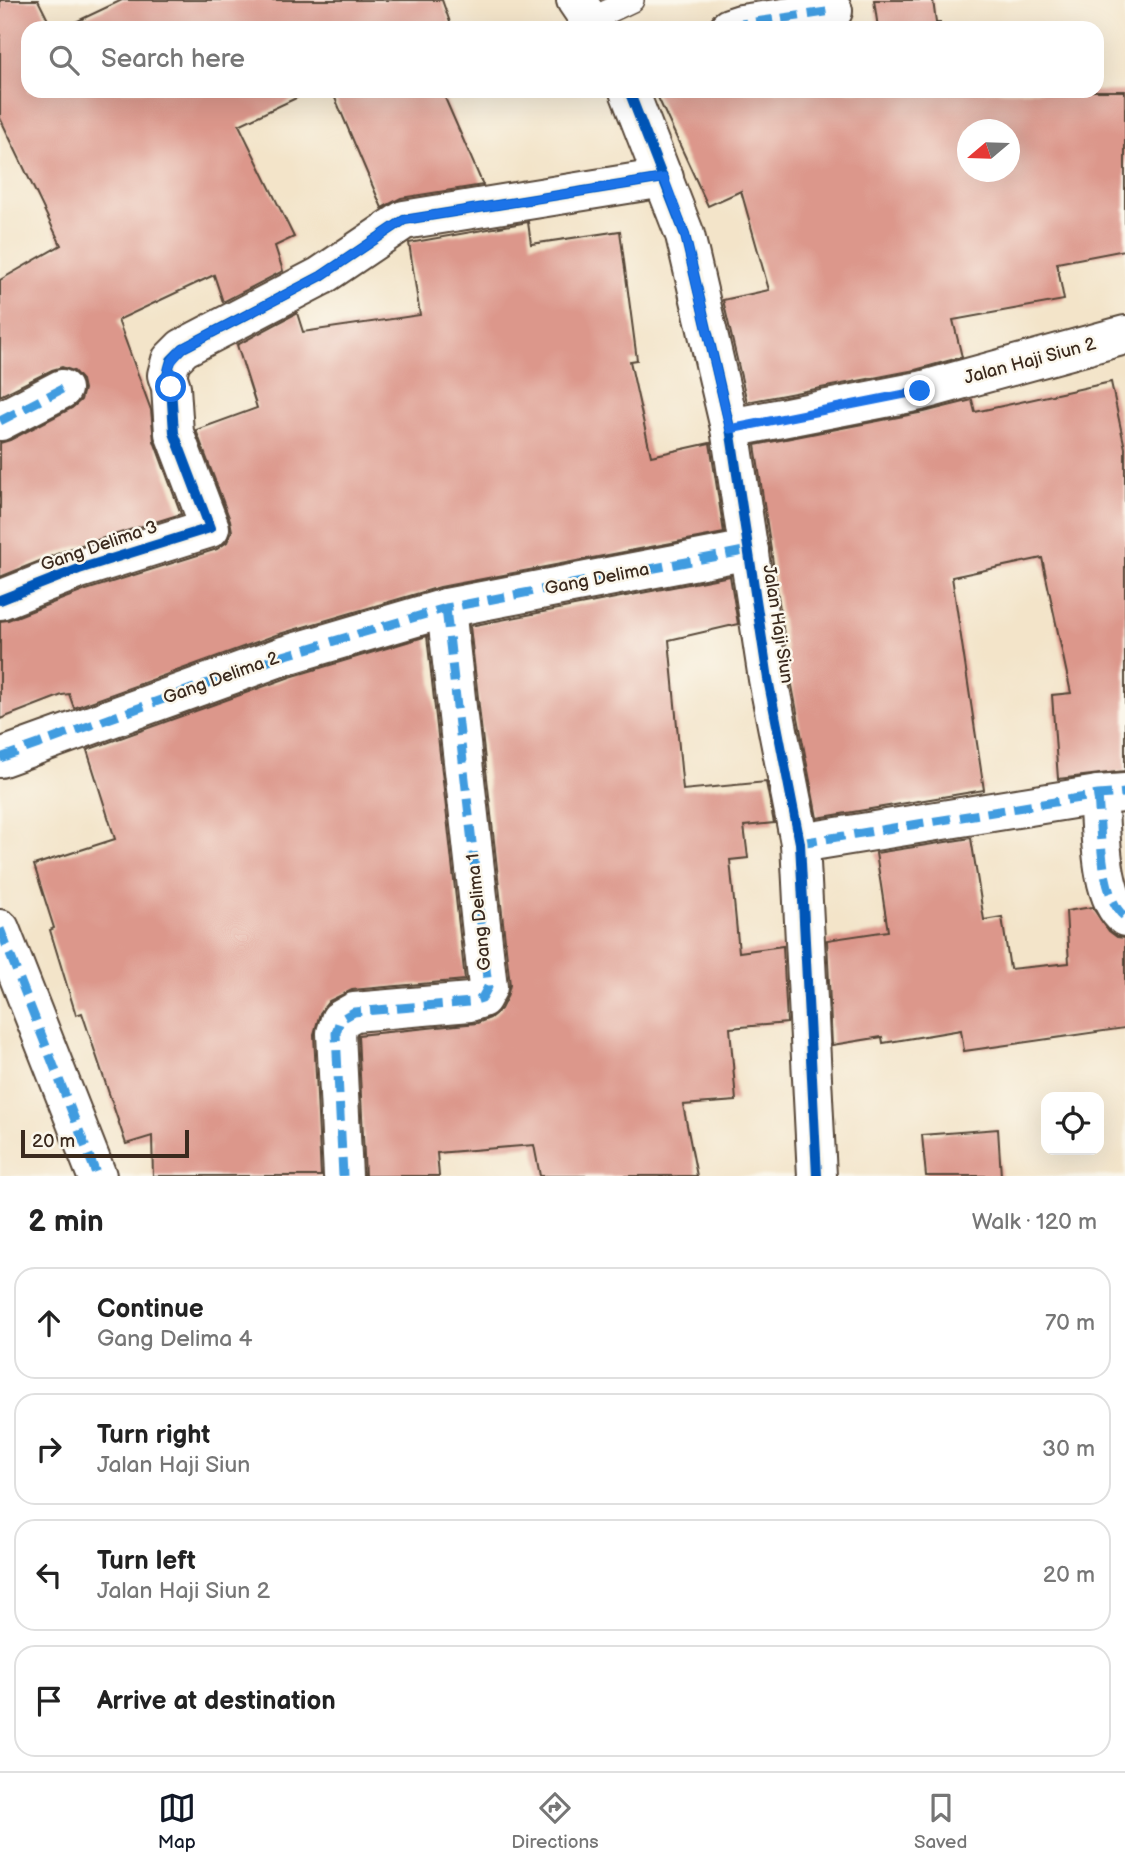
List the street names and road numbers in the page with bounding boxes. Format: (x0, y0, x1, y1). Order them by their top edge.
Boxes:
street label: Jalan Haji Siun 2 (962, 333, 1098, 389)
street label: Gang Delima 3 (38, 516, 160, 576)
street label: Gang Delima (543, 559, 651, 599)
street label: Jalan Haji Siun (758, 563, 798, 685)
street label: Gang Delima 2 (160, 647, 282, 709)
street label: Gang Delima 1 (462, 852, 496, 972)

